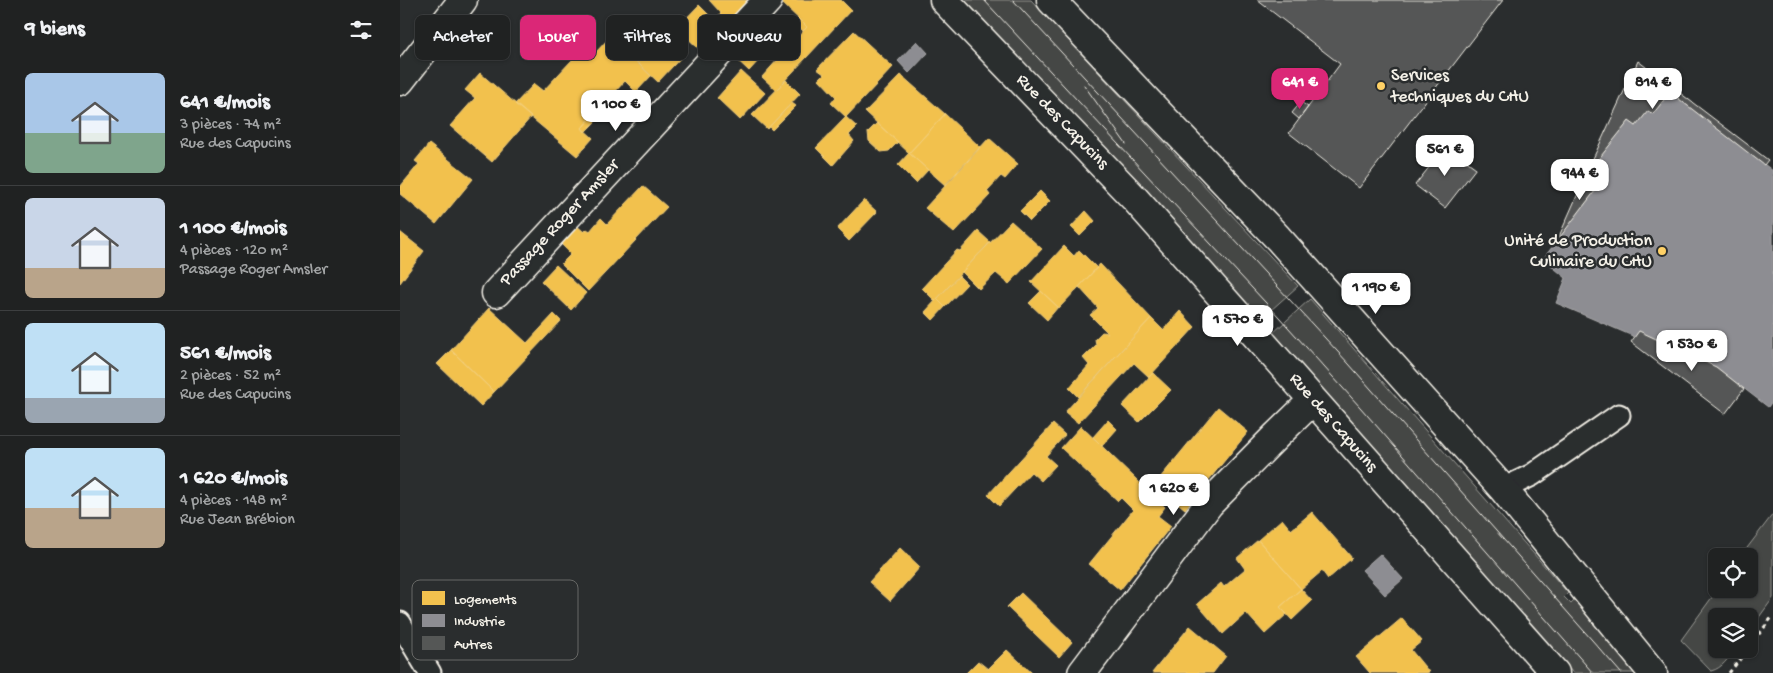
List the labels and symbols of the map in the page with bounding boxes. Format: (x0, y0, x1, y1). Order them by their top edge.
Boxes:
place label: Services techniques du CHU (1390, 66, 1529, 108)
pin: 641 € (1265, 68, 1335, 110)
pin: 814 € (1618, 68, 1688, 110)
street label: Rue des Capucins (1011, 70, 1114, 175)
marker: Services techniques du CHU (1375, 80, 1387, 92)
pin: 1 100 € (570, 90, 662, 132)
pin: 561 € (1410, 134, 1480, 177)
street label: Passage Roger Amsler (495, 154, 625, 291)
pin: 944 € (1545, 158, 1615, 201)
place label: Unité de Production Culinaire du CHU (1504, 231, 1652, 273)
marker: Unité de Production Culinaire du CHU (1656, 245, 1668, 257)
pin: 1 190 € (1330, 272, 1422, 315)
pin: 1 570 € (1192, 304, 1284, 347)
pin: 1 530 € (1646, 330, 1738, 372)
street label: Rue des Capucins (1284, 369, 1383, 478)
pin: 1 620 € (1128, 474, 1220, 516)
legend (412, 580, 578, 660)
text: Logements (454, 592, 517, 609)
text: Industrie (454, 614, 506, 631)
text: Autres (454, 637, 493, 654)

